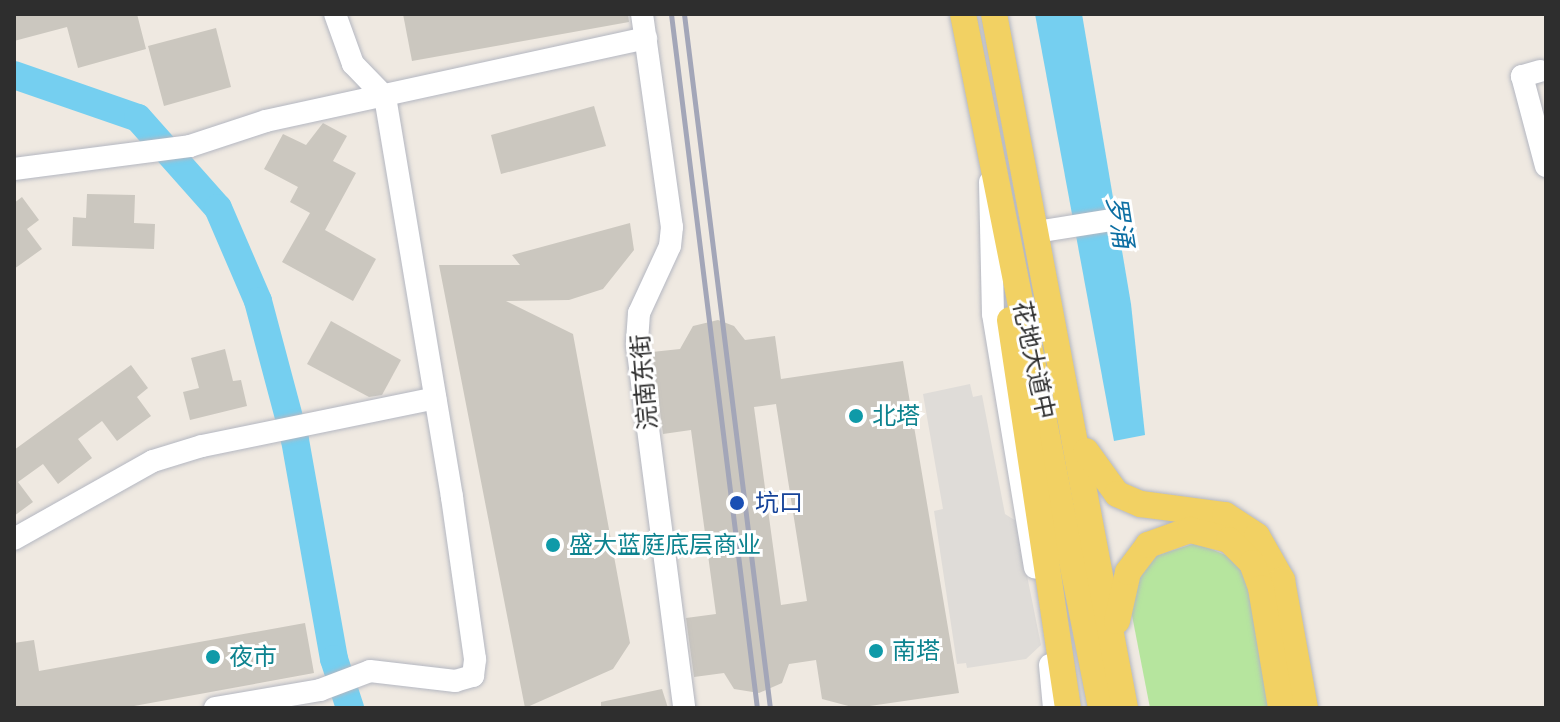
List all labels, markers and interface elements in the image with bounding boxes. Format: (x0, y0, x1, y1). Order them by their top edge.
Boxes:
water label: 罗涌 (1100, 194, 1138, 250)
street label: 花地大道中 (1007, 298, 1061, 422)
street label: 浣南东街 (625, 333, 663, 431)
place label: 北塔 (872, 402, 920, 430)
marker: 北塔 (847, 407, 865, 425)
place label: 坑口 (755, 489, 803, 517)
marker: 坑口 (726, 492, 748, 514)
place label: 盛大蓝庭底层商业 (569, 531, 761, 559)
marker: 盛大蓝庭底层商业 (544, 536, 562, 554)
place label: 南塔 (892, 637, 940, 665)
marker: 南塔 (867, 642, 885, 660)
place label: 夜市 (229, 643, 277, 671)
marker: 夜市 (204, 648, 222, 666)

